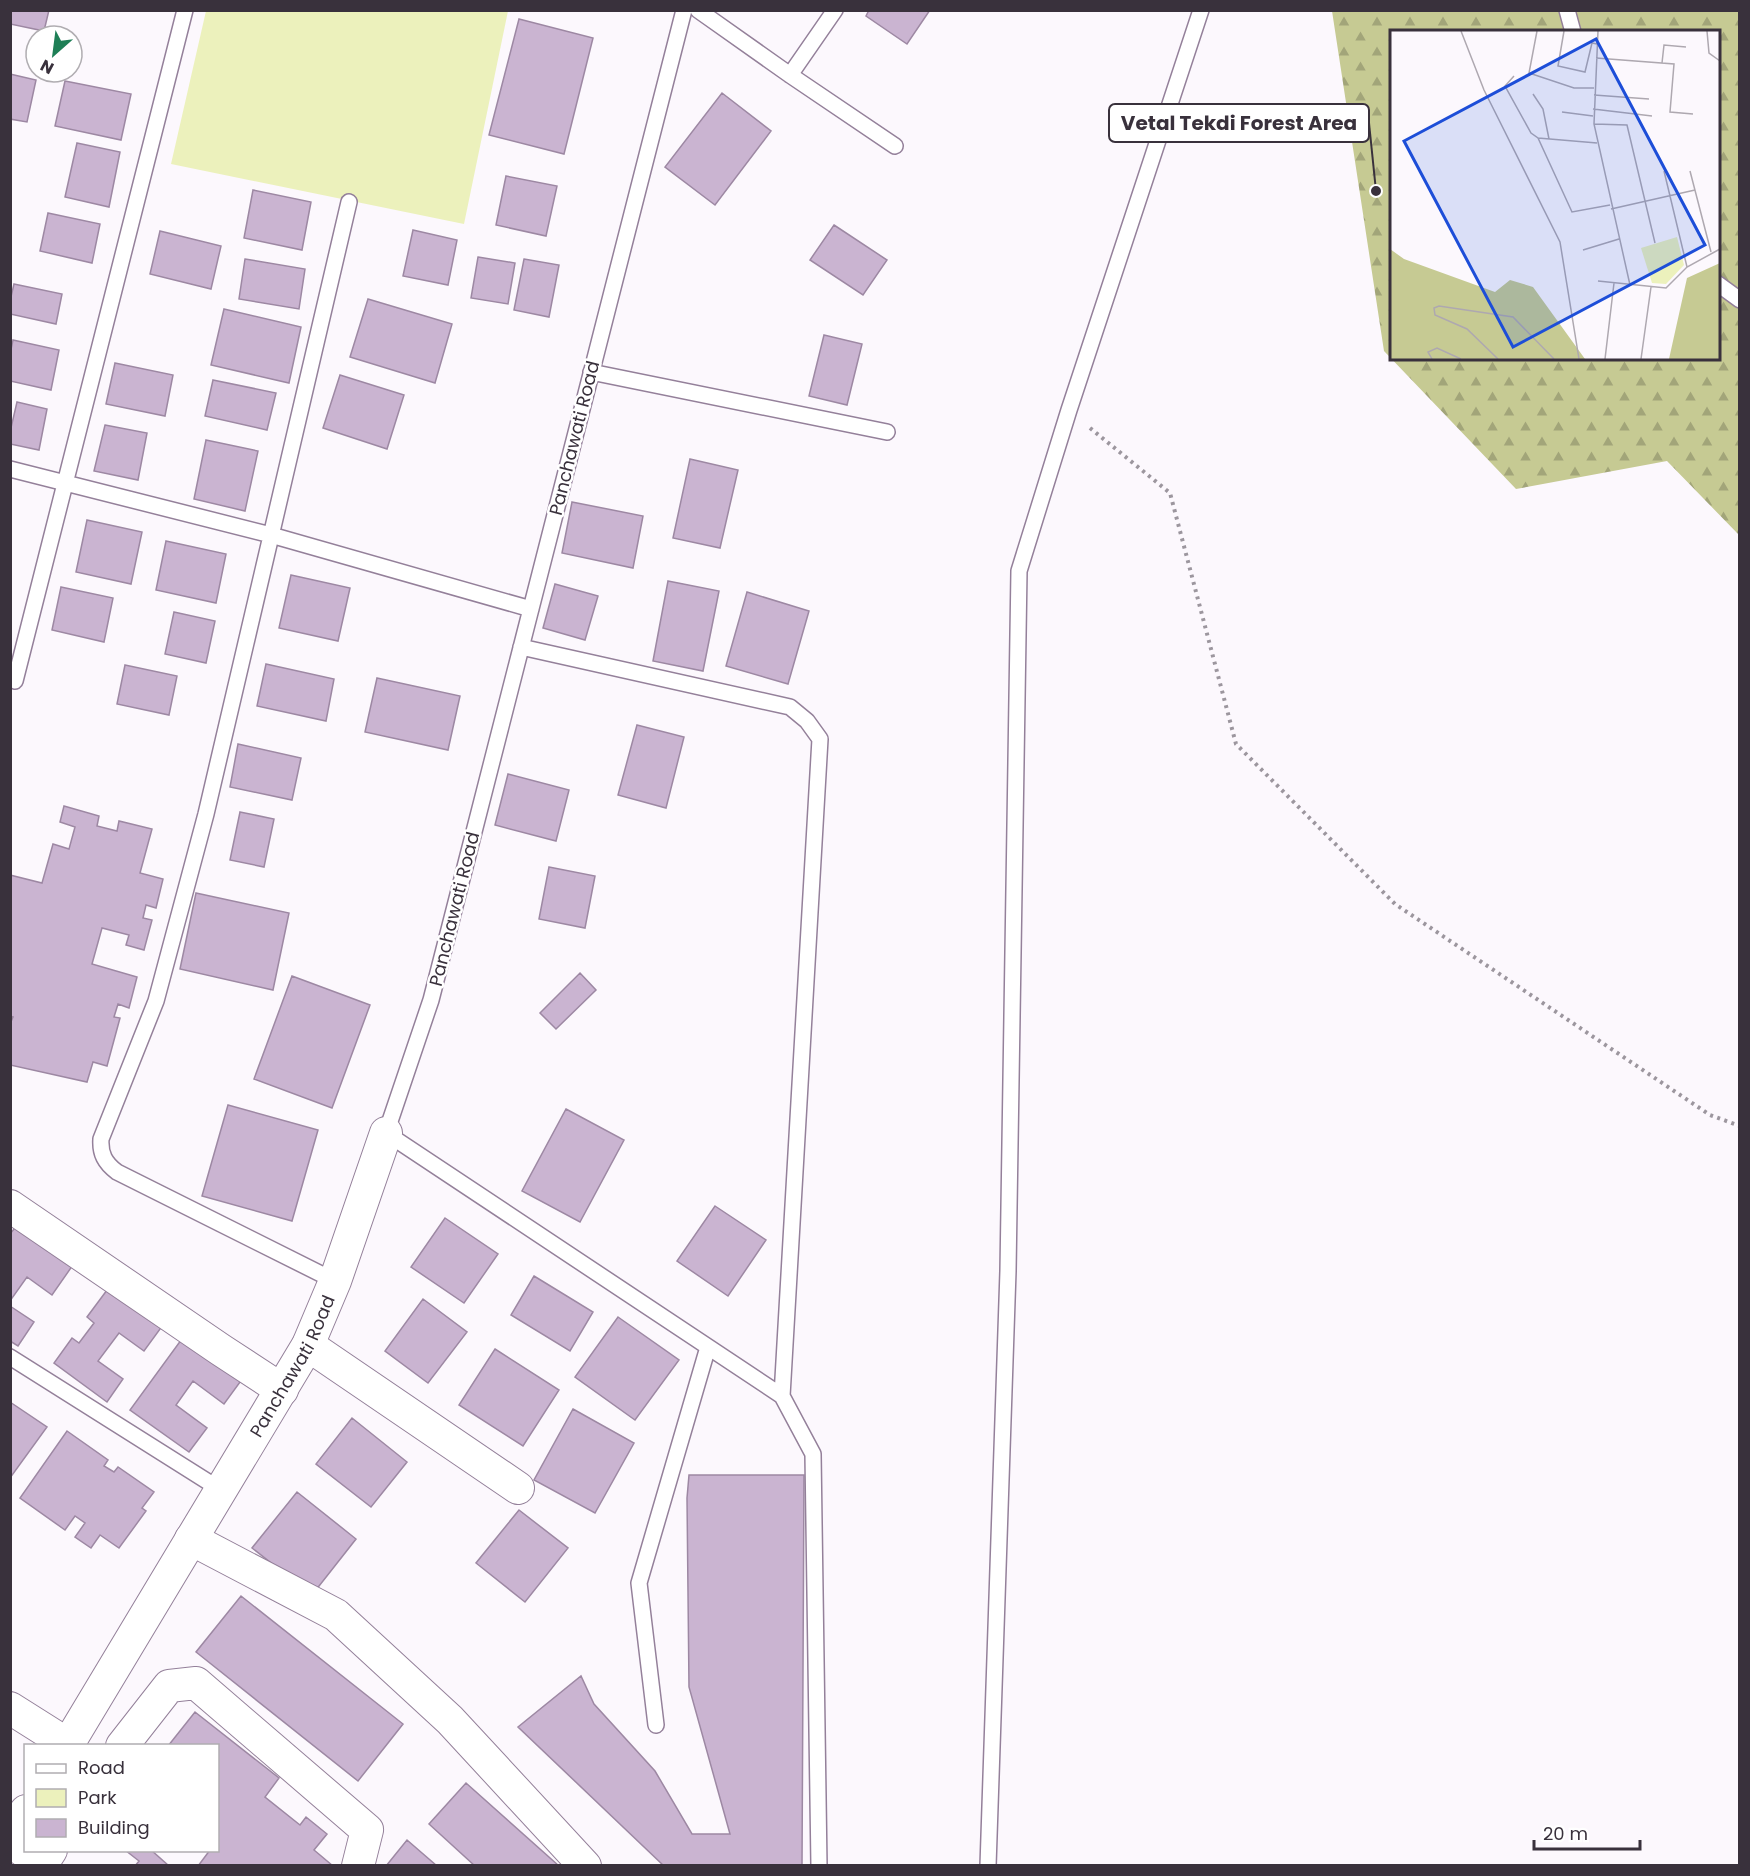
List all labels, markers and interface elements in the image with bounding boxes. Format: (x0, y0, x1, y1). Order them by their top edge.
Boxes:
north arrow (24, 24, 84, 84)
inset map (1390, 30, 1720, 360)
text: N (36, 54, 58, 80)
callout: Vetal Tekdi Forest Area (1109, 104, 1369, 142)
text: Vetal Tekdi Forest Area (1121, 109, 1357, 137)
street label: Panchawati Road (543, 358, 605, 518)
street label: Panchawati Road (423, 829, 485, 989)
street label: Panchawati Road (243, 1291, 340, 1441)
legend (24, 1744, 219, 1852)
text: Road (78, 1755, 125, 1780)
text: Park (78, 1785, 117, 1810)
scale bar (1534, 1813, 1640, 1851)
text: Building (78, 1815, 150, 1840)
text: 20 m (1543, 1821, 1588, 1846)

